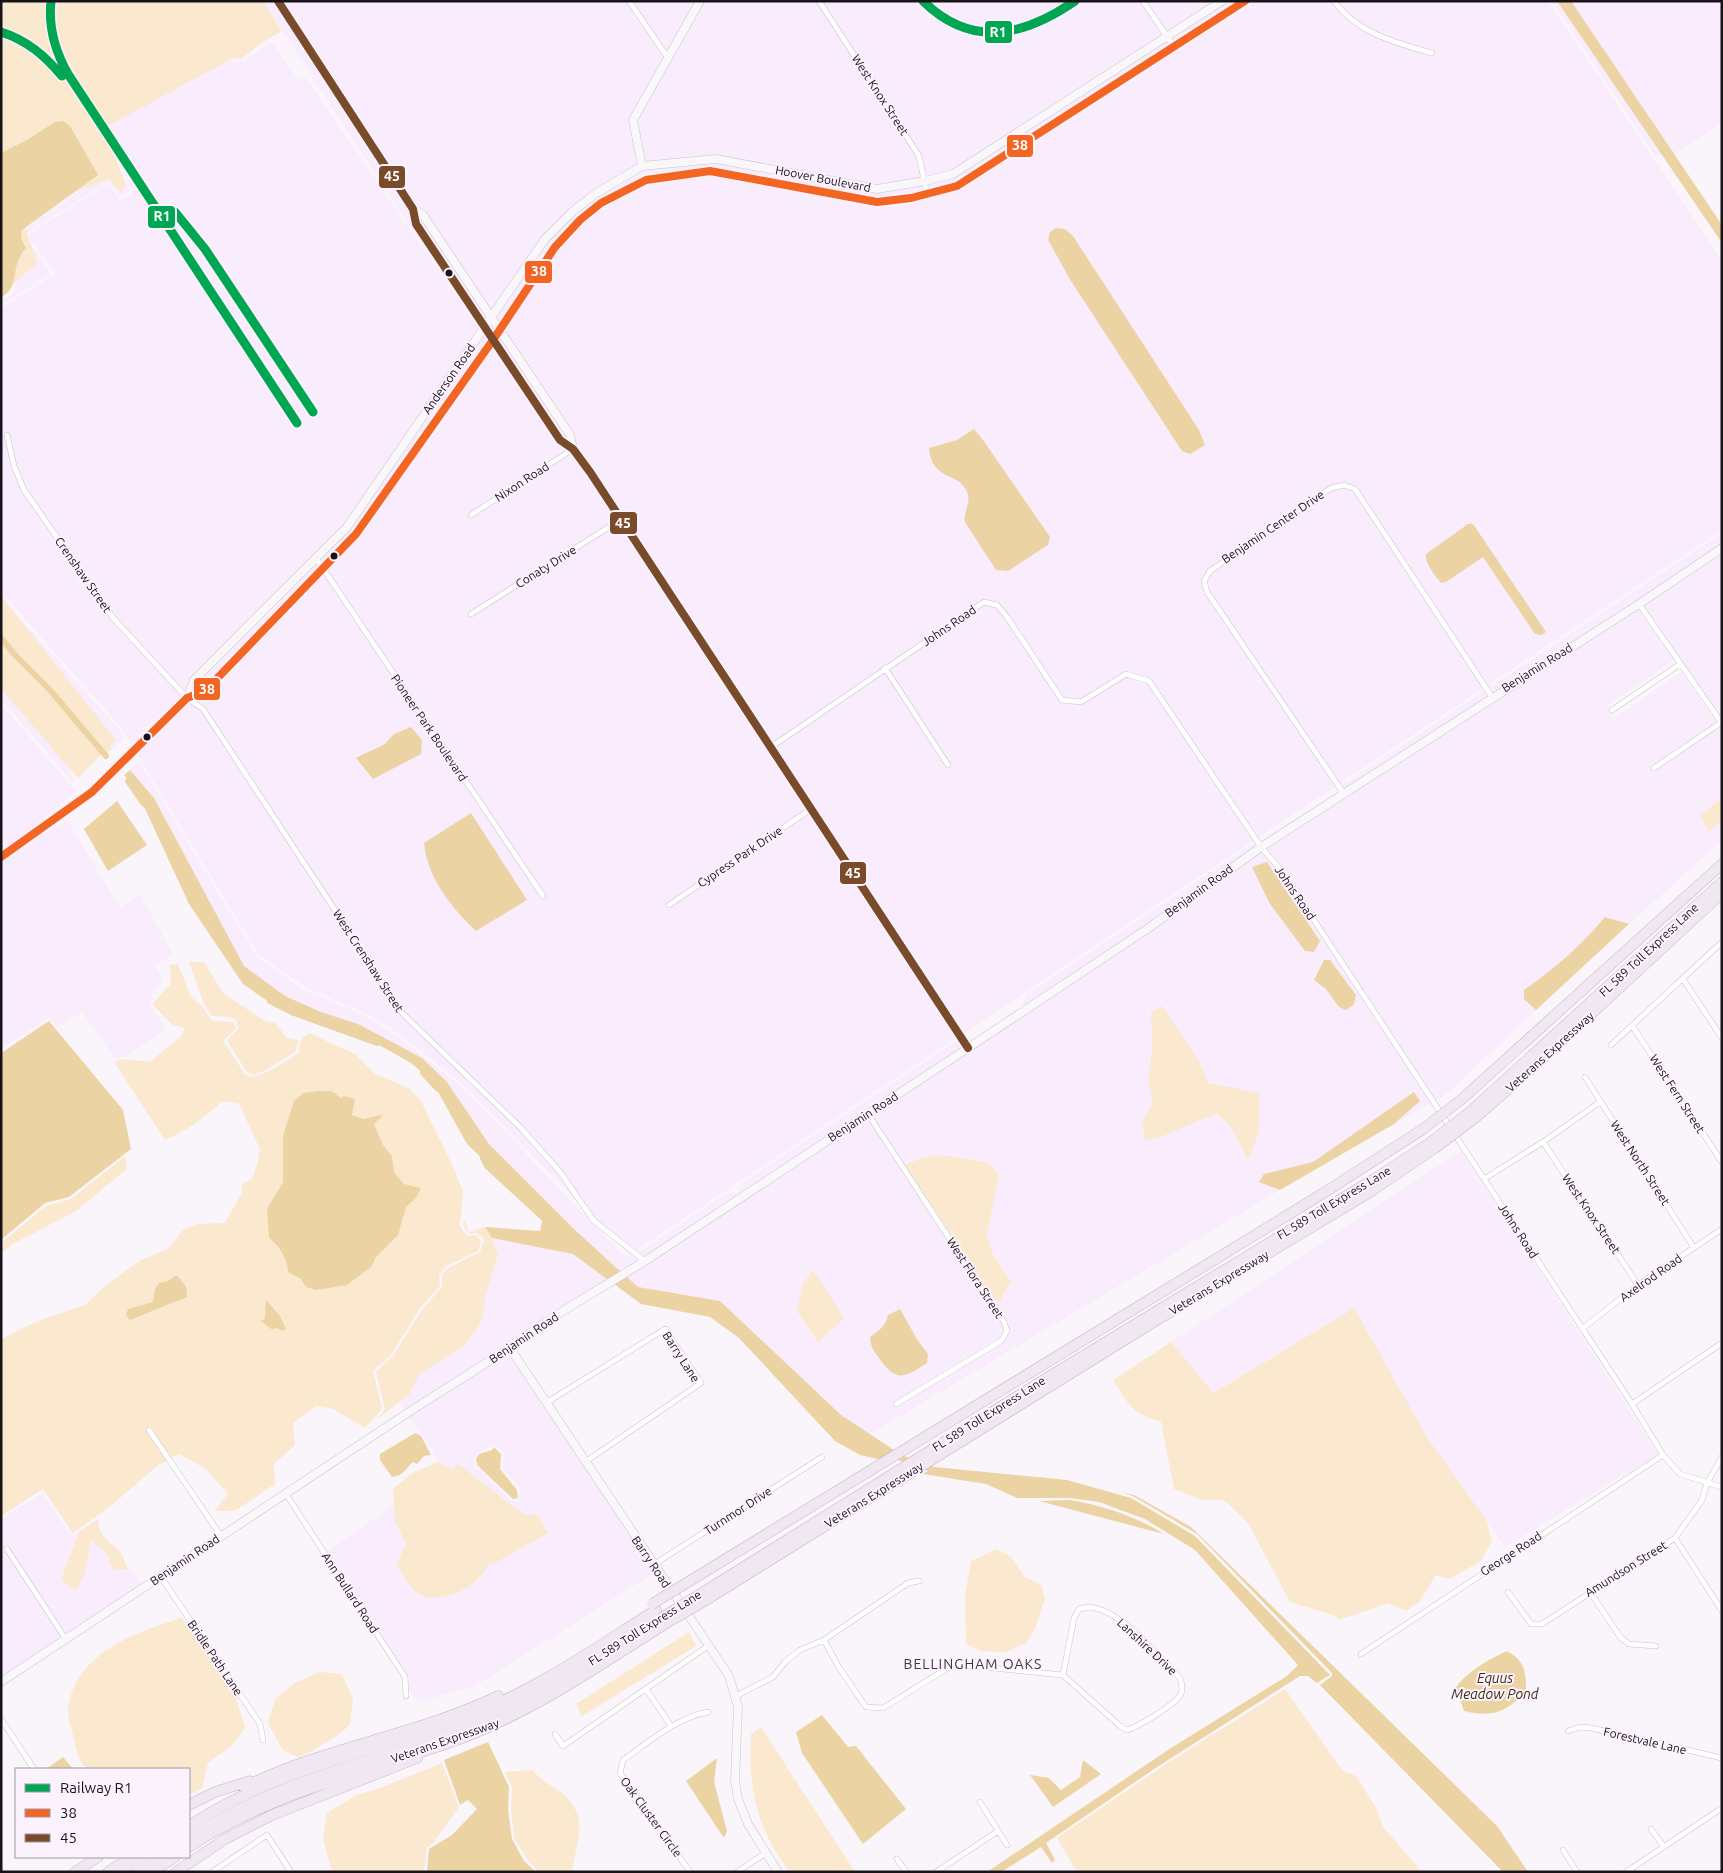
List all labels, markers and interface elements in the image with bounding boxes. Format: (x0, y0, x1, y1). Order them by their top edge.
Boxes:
line badge: R1 (984, 20, 1013, 44)
text: R1 (989, 24, 1007, 40)
street label: West Knox Street (849, 52, 912, 138)
line badge: 38 (1006, 134, 1034, 158)
text: 38 (1012, 137, 1028, 153)
street label: Hoover Boulevard (774, 163, 872, 194)
line badge: 45 (378, 165, 406, 189)
text: 45 (384, 168, 400, 184)
line badge: R1 (147, 205, 176, 229)
text: R1 (153, 208, 171, 224)
line badge: 38 (524, 260, 553, 284)
text: 38 (531, 263, 547, 279)
unlabelled marker (444, 268, 454, 278)
street label: Anderson Road (420, 341, 478, 416)
street label: Nixon Road (492, 459, 551, 504)
street label: Benjamin Center Drive (1219, 487, 1326, 566)
line badge: 45 (609, 511, 638, 535)
text: 45 (615, 515, 631, 531)
street label: Crenshaw Street (53, 534, 114, 615)
street label: Conaty Drive (513, 543, 578, 590)
unlabelled marker (329, 551, 339, 561)
street label: Johns Road (919, 603, 978, 648)
street label: Benjamin Road (1499, 641, 1574, 694)
street label: Pioneer Park Boulevard (389, 672, 470, 784)
line badge: 38 (193, 677, 221, 701)
text: 38 (199, 681, 215, 697)
unlabelled marker (142, 732, 152, 742)
street label: Cypress Park Drive (695, 823, 785, 890)
line badge: 45 (839, 861, 867, 885)
street label: Benjamin Road (1162, 862, 1235, 920)
street label: Johns Road (1273, 863, 1318, 922)
text: 45 (845, 865, 861, 881)
street label: FL 589 Toll Express Lane (1597, 900, 1701, 999)
street label: West Crenshaw Street (330, 907, 407, 1015)
street label: Veterans Expressway (1503, 1009, 1596, 1094)
street label: West Fern Street (1647, 1052, 1708, 1136)
street label: Benjamin Road (825, 1089, 900, 1144)
street label: West North Street (1608, 1118, 1673, 1208)
street label: FL 589 Toll Express Lane (1275, 1163, 1393, 1242)
street label: West Knox Street (1560, 1171, 1623, 1256)
street label: Johns Road (1496, 1201, 1541, 1260)
street label: West Flora Street (944, 1235, 1007, 1321)
street label: Veterans Expressway (1167, 1248, 1271, 1317)
street label: Axelrod Road (1617, 1251, 1684, 1304)
street label: Benjamin Road (487, 1310, 561, 1366)
street label: Barry Lane (660, 1329, 703, 1384)
street label: FL 589 Toll Express Lane (930, 1374, 1047, 1454)
street label: Veterans Expressway (822, 1459, 925, 1530)
street label: Turnmor Drive (702, 1484, 774, 1537)
street label: George Road (1478, 1529, 1544, 1578)
street label: Benjamin Road (148, 1532, 222, 1588)
street label: Barry Road (629, 1533, 673, 1590)
street label: Amundson Street (1582, 1538, 1669, 1599)
street label: Ann Bullard Road (320, 1550, 381, 1635)
street label: FL 589 Toll Express Lane (586, 1588, 703, 1668)
street label: Lanshire Drive (1115, 1616, 1180, 1677)
street label: Bridle Path Lane (185, 1618, 245, 1698)
district label: BELLINGHAM OAKS (904, 1656, 1042, 1672)
water label: Equus Meadow Pond (1451, 1670, 1540, 1702)
street label: Veterans Expressway (389, 1716, 501, 1765)
street label: Forestvale Lane (1602, 1725, 1688, 1756)
legend (15, 1768, 190, 1858)
street label: Oak Cluster Circle (618, 1774, 685, 1859)
text: Railway R1 (60, 1779, 132, 1796)
text: 38 (60, 1804, 77, 1821)
text: 45 (60, 1829, 77, 1846)

